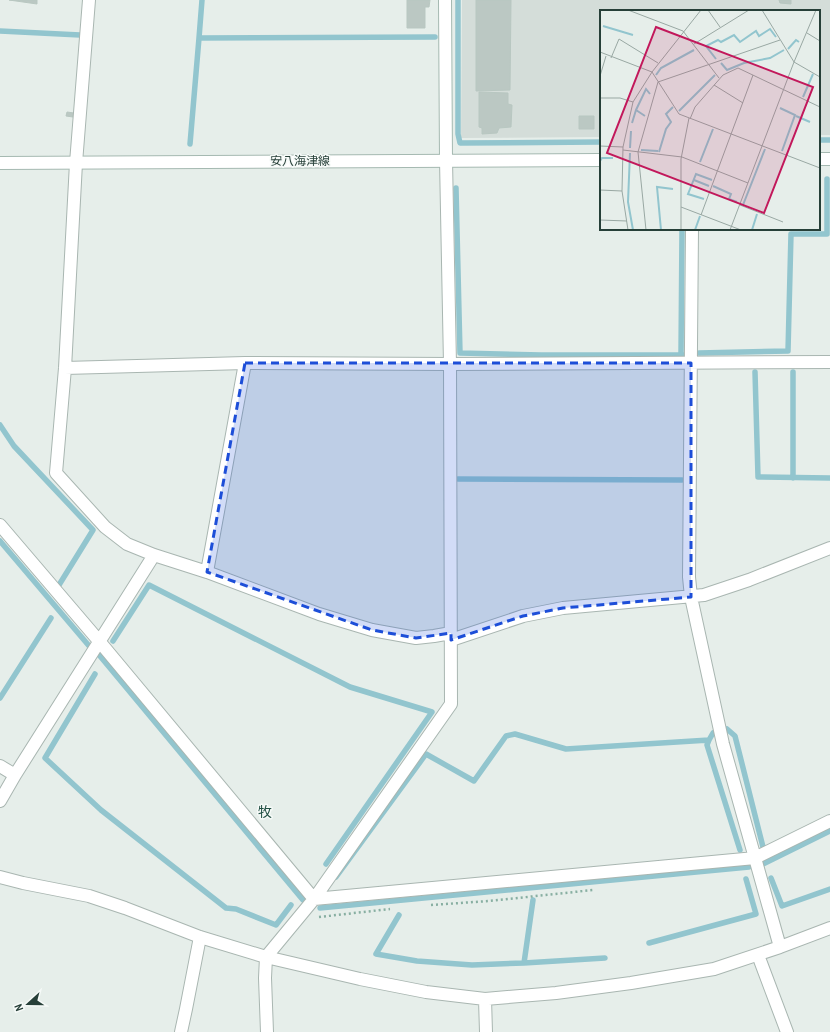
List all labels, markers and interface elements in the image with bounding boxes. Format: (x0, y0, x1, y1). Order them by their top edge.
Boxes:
inset map (600, 10, 820, 230)
street label: 安八海津線 (270, 153, 330, 169)
district label: 牧 (258, 803, 272, 821)
north arrow (8, 984, 48, 1024)
text: N (11, 1002, 26, 1013)

